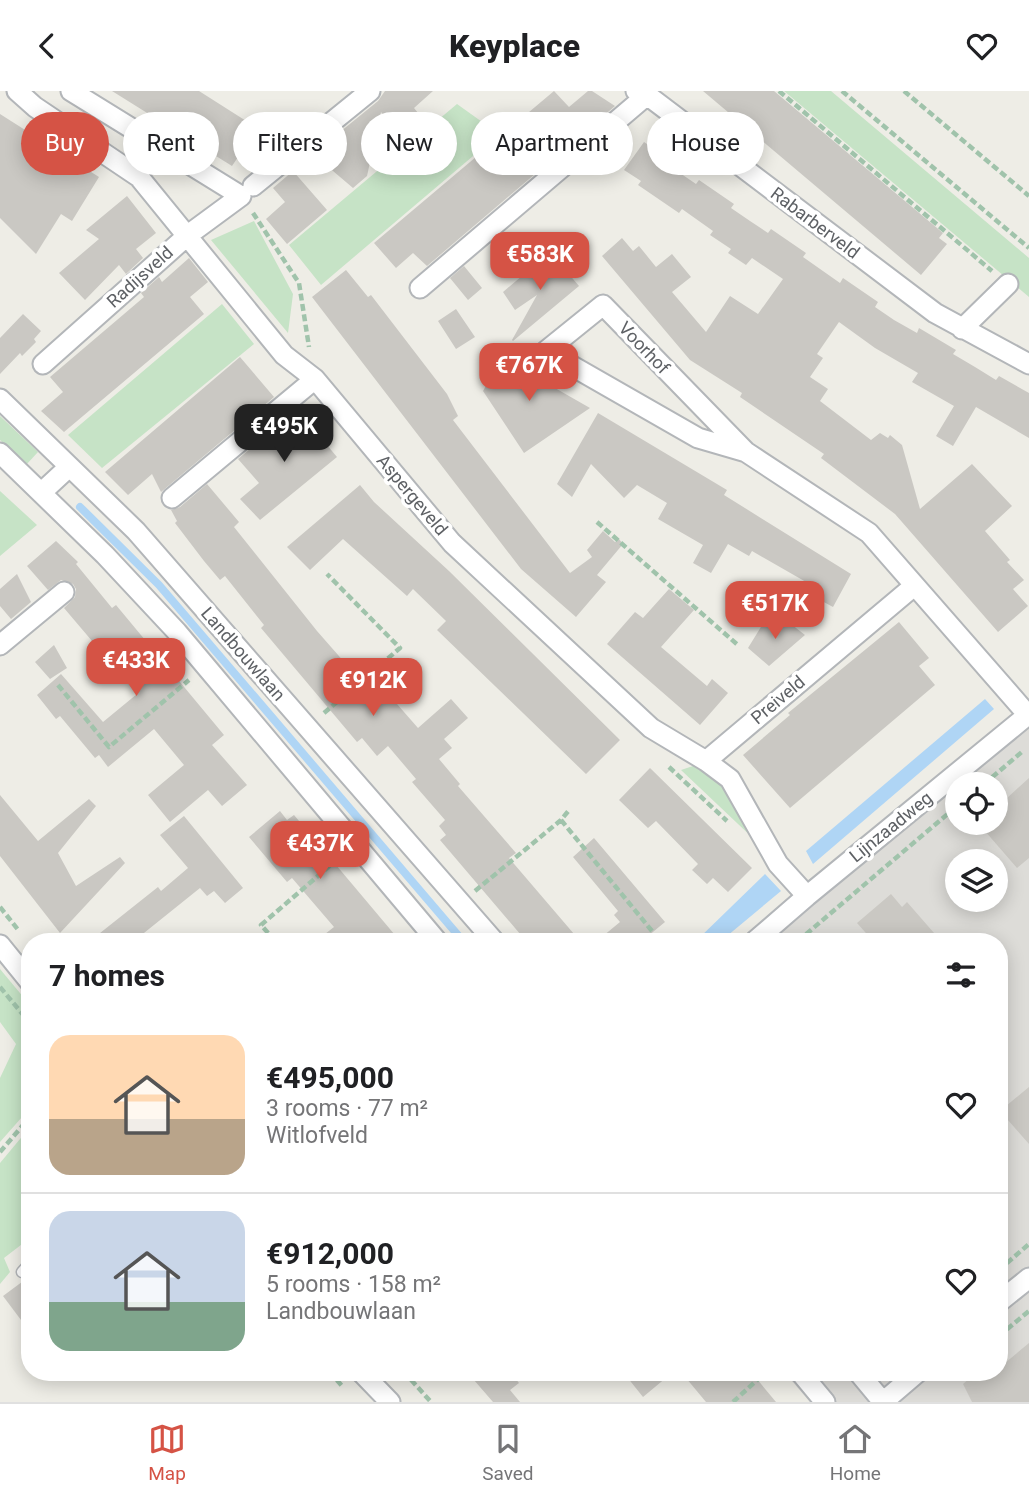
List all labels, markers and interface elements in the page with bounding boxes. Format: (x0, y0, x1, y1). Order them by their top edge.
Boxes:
icon: back (28, 27, 66, 65)
text: Keyplace (449, 27, 580, 65)
icon: heart (963, 27, 1001, 65)
chip: Buy (21, 112, 109, 175)
chip: Rent (123, 112, 219, 175)
chip: Filters (233, 112, 347, 175)
chip: New (361, 112, 457, 175)
chip: Apartment (471, 112, 633, 175)
chip: House (647, 112, 764, 175)
street label: Rabarberveld (767, 182, 864, 263)
pin: €583K (491, 233, 589, 292)
street label: Radijsveld (102, 241, 177, 312)
text: €583K (506, 241, 574, 268)
street label: Voorhof (615, 317, 675, 379)
pin: €767K (480, 343, 578, 403)
text: €767K (495, 352, 563, 379)
pin: €495K (235, 405, 333, 464)
text: €495K (250, 413, 318, 440)
street label: Aspergeveld (373, 450, 452, 539)
pin: €517K (726, 581, 824, 641)
text: €517K (741, 590, 809, 617)
street label: Landbouwlaan (197, 603, 290, 705)
pin: €433K (87, 639, 185, 698)
text: €433K (102, 647, 170, 674)
pin: €912K (324, 659, 422, 718)
text: €912K (339, 667, 407, 694)
street label: Preiveld (746, 671, 809, 728)
map controls (945, 772, 1008, 912)
button: locate (945, 772, 1008, 835)
street label: Lijnzaadweg (845, 787, 936, 866)
pin: €437K (271, 821, 369, 881)
text: €437K (286, 830, 354, 857)
button: layers (945, 849, 1008, 912)
icon: filters (942, 956, 980, 994)
text: 7 homes (49, 958, 165, 993)
text: €495,000 (266, 1060, 394, 1095)
icon: home (105, 1063, 189, 1147)
icon: heart (942, 1086, 980, 1124)
text: 3 rooms · 77 m² (266, 1095, 428, 1122)
text: Witlofveld (266, 1122, 368, 1149)
text: €912,000 (266, 1236, 394, 1271)
icon: home (105, 1239, 189, 1323)
icon: heart (942, 1262, 980, 1300)
text: 5 rooms · 158 m² (266, 1271, 441, 1298)
text: Landbouwlaan (266, 1298, 416, 1325)
tab: Map (148, 1420, 186, 1485)
tab: Saved (482, 1420, 534, 1485)
tab: Home (830, 1420, 881, 1485)

